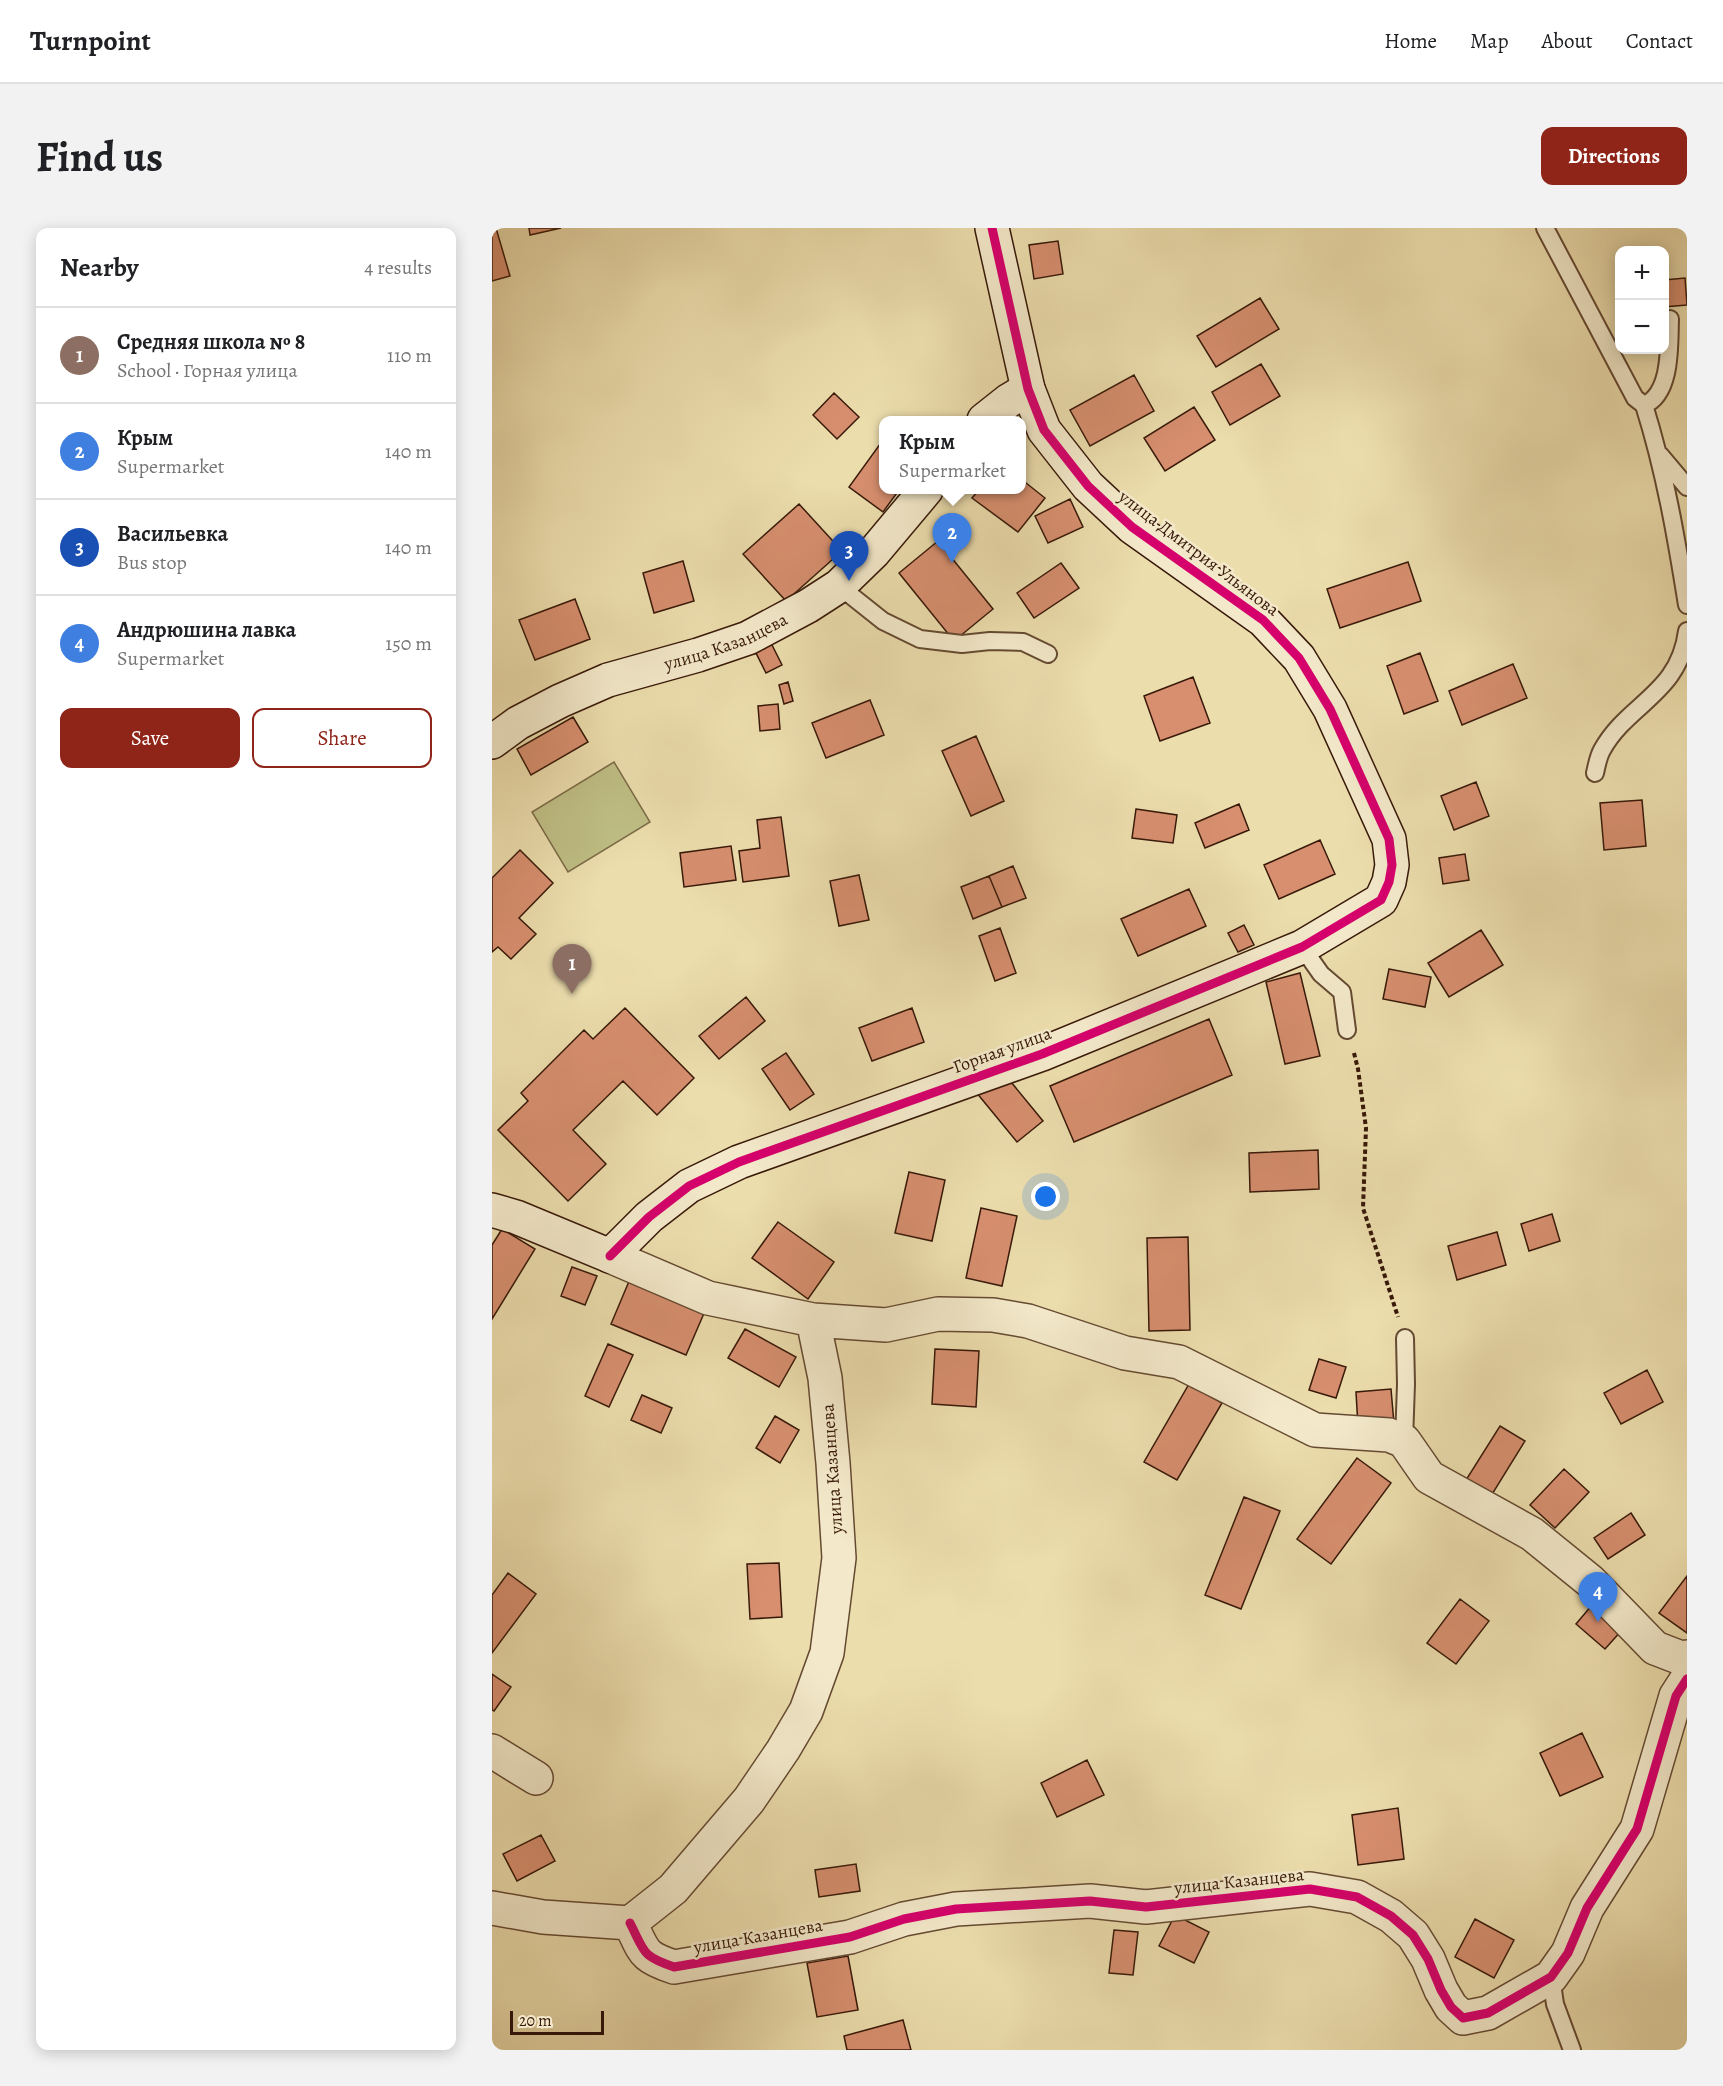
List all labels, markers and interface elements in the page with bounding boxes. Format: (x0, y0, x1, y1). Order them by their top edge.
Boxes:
text: Turnpoint (30, 22, 151, 60)
text: Home (1384, 27, 1437, 55)
text: Map (1470, 27, 1508, 55)
text: About (1541, 27, 1593, 55)
text: Contact (1626, 27, 1693, 55)
button: Directions (1541, 127, 1687, 185)
text: Find us (36, 128, 163, 185)
map controls (1615, 246, 1669, 354)
button: + (1615, 246, 1669, 300)
text: Nearby (60, 250, 139, 285)
text: 4 results (364, 254, 432, 281)
button: − (1615, 300, 1669, 354)
text: Средняя школа № 8 (117, 327, 305, 357)
text: 1 (76, 342, 83, 369)
text: 110 m (387, 342, 432, 369)
text: School · Горная улица (117, 357, 298, 384)
popup (879, 416, 1026, 494)
text: Крым (117, 423, 173, 453)
text: Крым (899, 427, 955, 457)
text: 2 (75, 438, 84, 465)
text: 140 m (385, 438, 432, 465)
text: Supermarket (117, 453, 224, 480)
text: Supermarket (899, 457, 1006, 484)
street label: улица Дмитрия Ульянова (1113, 484, 1285, 622)
pin: 2 (932, 514, 972, 563)
text: Васильевка (117, 519, 228, 549)
pin: 3 (830, 532, 868, 581)
text: 3 (75, 534, 84, 561)
text: 140 m (385, 534, 432, 561)
text: Bus stop (117, 549, 187, 576)
street label: улица Казанцева (660, 607, 792, 676)
text: Андрюшина лавка (117, 615, 296, 645)
text: 4 (75, 630, 84, 657)
text: 150 m (385, 630, 432, 657)
text: Supermarket (117, 645, 224, 672)
button: Save (60, 708, 240, 768)
button: Share (252, 708, 432, 768)
pin: 1 (552, 944, 592, 994)
street label: Горная улица (949, 1021, 1055, 1079)
your location (1031, 1182, 1060, 1211)
street label: улица Казанцева (815, 1402, 849, 1536)
pin: 4 (1578, 1572, 1618, 1622)
street label: улица Казанцева (1172, 1862, 1306, 1900)
street label: улица Казанцева (691, 1913, 825, 1959)
scale bar (510, 2008, 604, 2036)
text: 20 m (519, 2010, 552, 2032)

